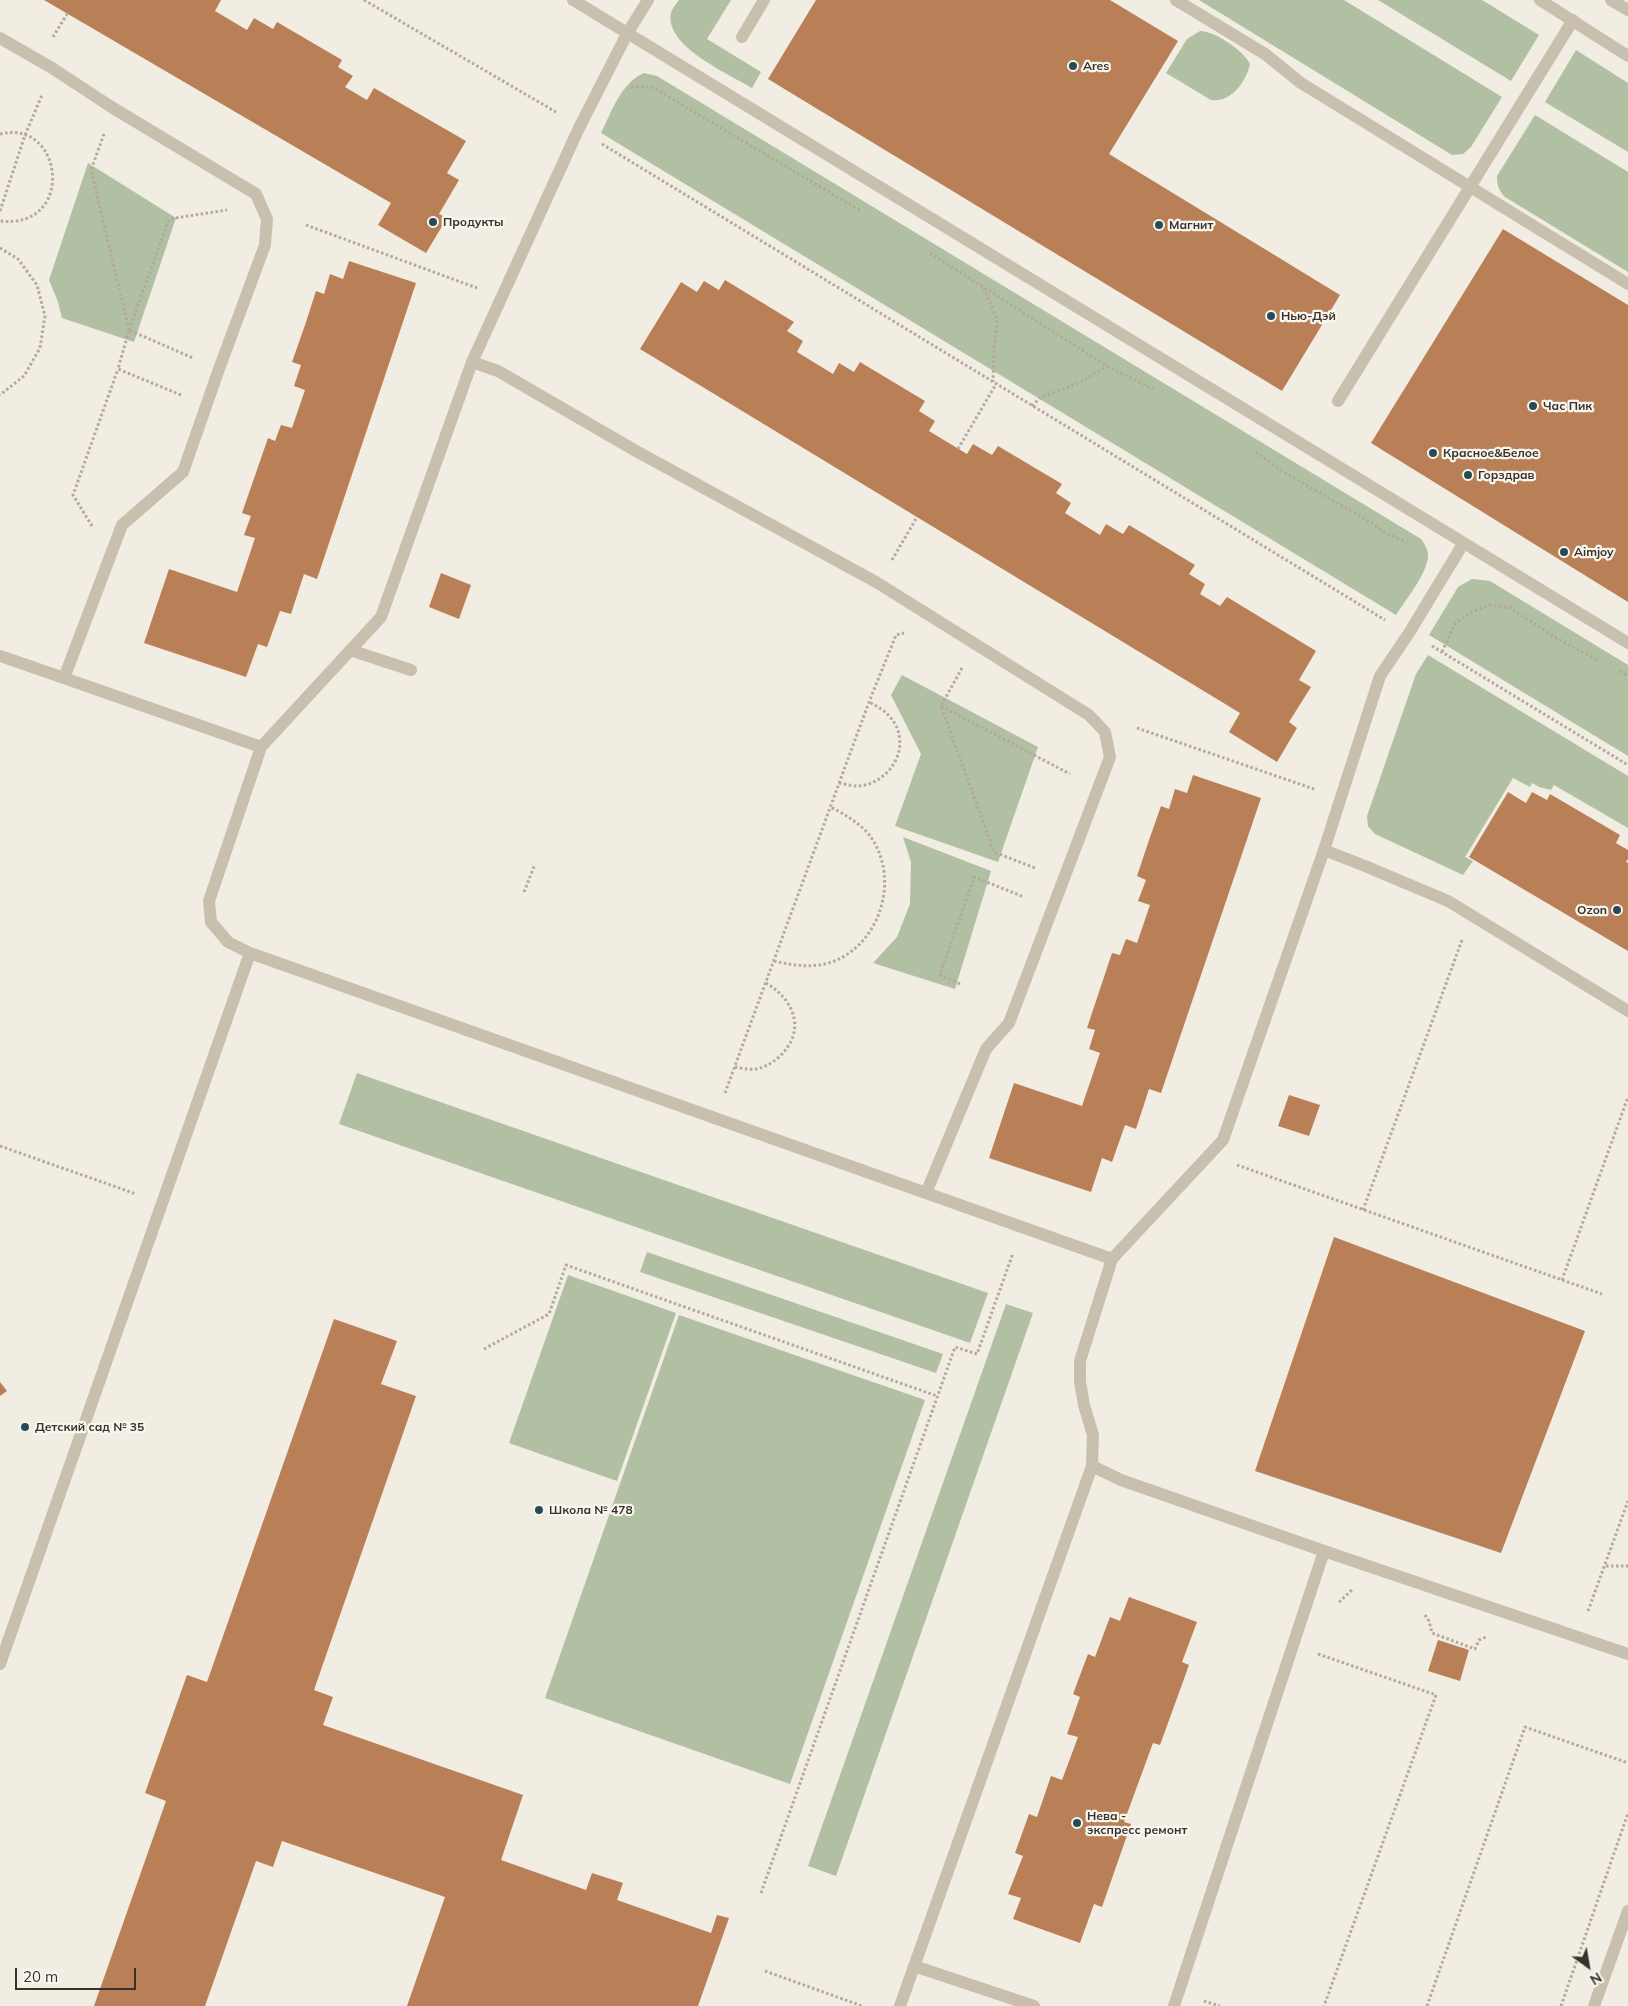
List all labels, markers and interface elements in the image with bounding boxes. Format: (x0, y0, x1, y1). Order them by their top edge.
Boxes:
place label: Ares (1083, 59, 1109, 73)
marker: Ares (1067, 60, 1079, 72)
place label: Продукты (443, 215, 504, 229)
marker: Продукты (427, 216, 439, 228)
place label: Магнит (1169, 218, 1213, 232)
marker: Магнит (1153, 219, 1165, 231)
place label: Нью-Дэй (1281, 309, 1336, 323)
marker: Нью-Дэй (1265, 310, 1277, 322)
place label: Час Пик (1543, 399, 1592, 413)
marker: Час Пик (1527, 400, 1539, 412)
place label: Красное&Белое (1443, 446, 1539, 460)
marker: Красное&Белое (1427, 447, 1439, 459)
place label: Горздрав (1478, 468, 1535, 482)
marker: Горздрав (1462, 469, 1474, 481)
place label: Aimjoy (1574, 545, 1614, 559)
marker: Aimjoy (1558, 546, 1570, 558)
place label: Ozon (1577, 903, 1607, 917)
marker: Ozon (1611, 904, 1623, 916)
place label: Детский сад № 35 (35, 1420, 144, 1434)
marker: Детский сад № 35 (19, 1421, 31, 1433)
place label: Школа № 478 (549, 1503, 633, 1517)
marker: Школа № 478 (533, 1504, 545, 1516)
place label: Нева - экспресс ремонт (1087, 1809, 1187, 1837)
marker: Нева - экспресс ремонт (1071, 1817, 1083, 1829)
north arrow (1563, 1941, 1613, 1991)
scale bar (18, 1958, 139, 1990)
text: 20 m (23, 1967, 58, 1986)
text: N (1587, 1968, 1605, 1989)

